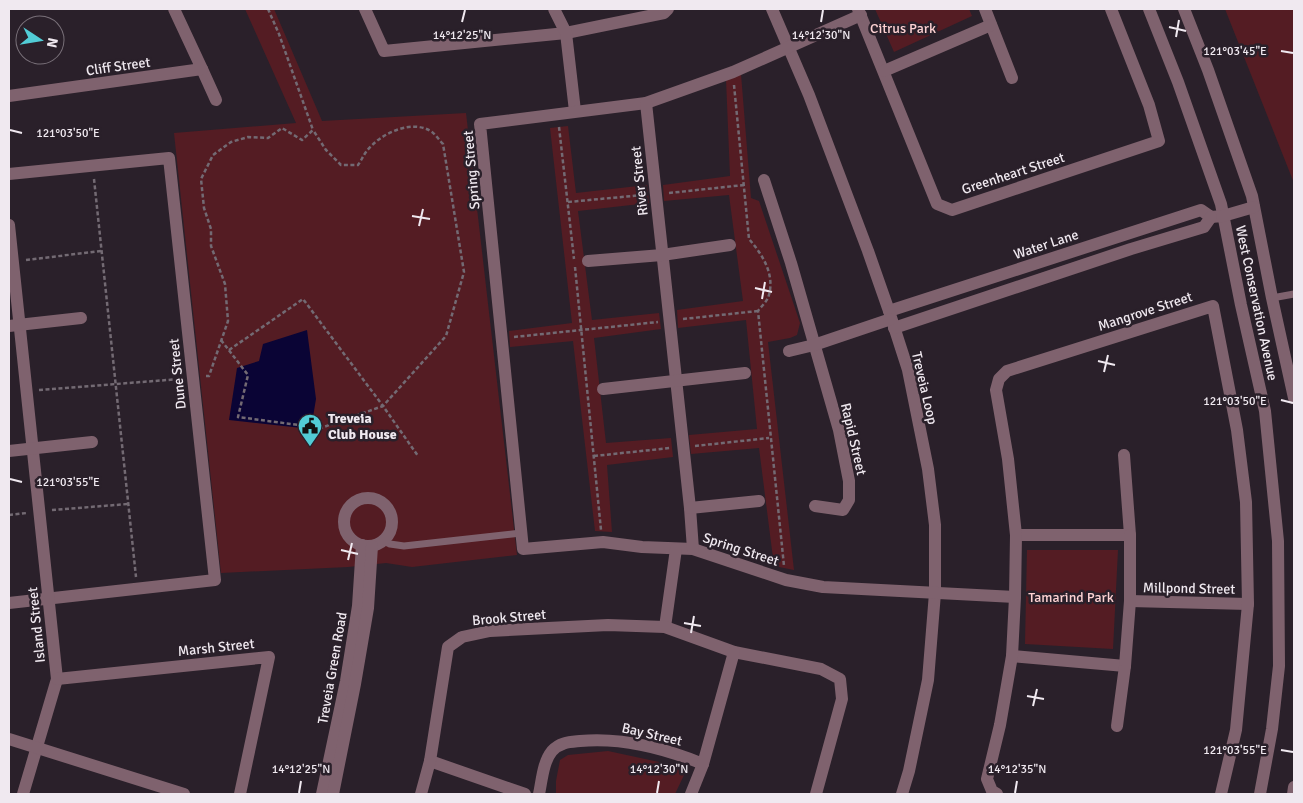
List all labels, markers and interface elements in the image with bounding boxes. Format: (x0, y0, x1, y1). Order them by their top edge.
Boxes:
north arrow (15, 15, 65, 65)
park label: Citrus Park (870, 20, 936, 37)
text: 14°12'25"N (433, 28, 491, 43)
text: 14°12'30"N (792, 28, 850, 43)
text: N (43, 36, 62, 49)
text: 121°03'45"E (1203, 44, 1267, 59)
street label: Cliff Street (85, 54, 151, 79)
text: 121°03'50"E (36, 126, 100, 141)
street label: Spring Street (460, 130, 483, 210)
street label: River Street (627, 145, 652, 217)
street label: Greenheart Street (960, 149, 1067, 198)
street label: West Conservation Avenue (1232, 224, 1281, 382)
street label: Water Lane (1012, 226, 1081, 263)
street label: Mangrove Street (1096, 288, 1195, 335)
street label: Dune Street (165, 338, 190, 410)
street label: Treveia Loop (908, 350, 941, 426)
text: 121°03'50"E (1203, 394, 1267, 409)
street label: Rapid Street (837, 401, 870, 477)
place label: Treveia Club House (328, 410, 397, 443)
public building icon: Treveia Club House (297, 413, 323, 447)
text: 121°03'55"E (36, 475, 100, 490)
street label: Spring Street (701, 529, 781, 570)
street label: Millpond Street (1143, 579, 1235, 598)
street label: Island Street (24, 586, 49, 664)
park label: Tamarind Park (1028, 589, 1114, 606)
street label: Brook Street (471, 606, 547, 629)
street label: Treveia Green Road (314, 611, 351, 726)
street label: Marsh Street (177, 635, 255, 660)
street label: Bay Street (620, 719, 684, 750)
text: 121°03'55"E (1203, 743, 1267, 758)
text: 14°12'25"N (272, 762, 330, 777)
text: 14°12'30"N (630, 762, 688, 777)
text: 14°12'35"N (988, 762, 1046, 777)

